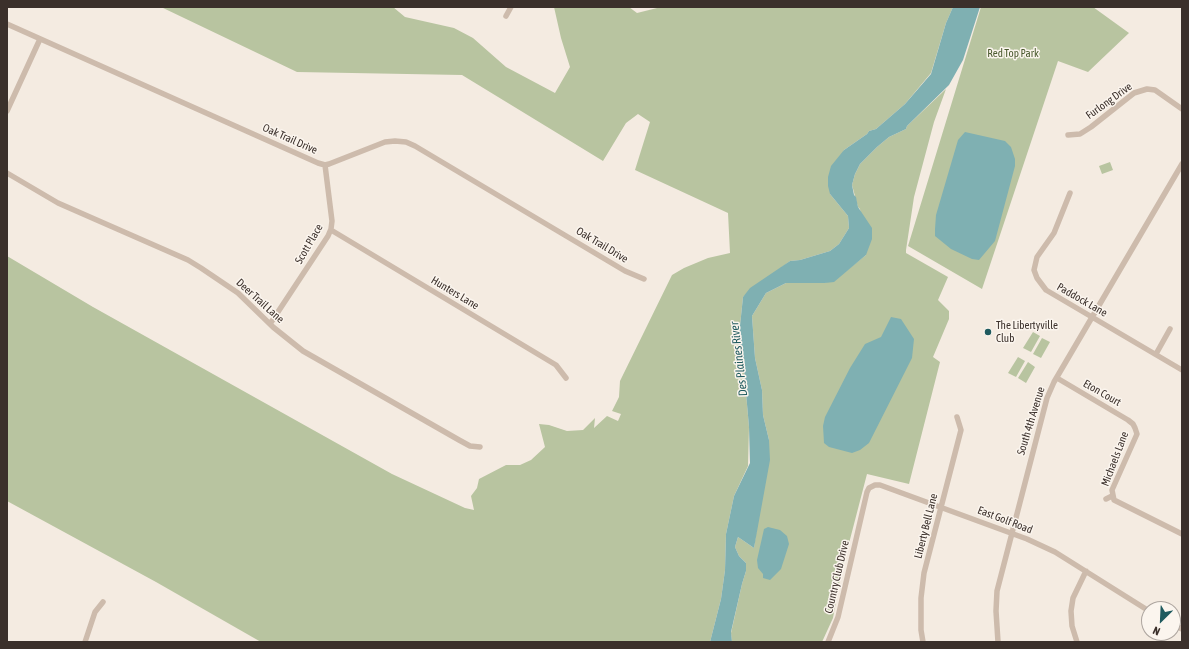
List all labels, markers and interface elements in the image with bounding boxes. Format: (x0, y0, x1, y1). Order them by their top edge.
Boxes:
park label: Red Top Park (987, 47, 1039, 61)
street label: Furlong Drive (1083, 80, 1135, 122)
street label: Oak Trail Drive (261, 121, 319, 157)
street label: Scott Place (292, 222, 326, 266)
street label: Oak Trail Drive (574, 224, 630, 266)
street label: Hunters Lane (429, 274, 481, 312)
street label: Deer Trail Lane (233, 276, 287, 326)
street label: Paddock Lane (1054, 280, 1110, 320)
place label: The Libertyville Club (996, 319, 1058, 345)
water label: Des Plaines River (727, 321, 751, 397)
marker: The Libertyville Club (983, 327, 993, 337)
street label: Eton Court (1081, 377, 1123, 409)
street label: South 4th Avenue (1014, 385, 1048, 457)
street label: Michaels Lane (1099, 430, 1131, 488)
street label: Liberty Bell Lane (912, 492, 940, 560)
street label: East Golf Road (976, 503, 1034, 537)
street label: Country Club Drive (822, 539, 852, 615)
north arrow (1141, 601, 1181, 641)
text: N (1151, 624, 1162, 638)

